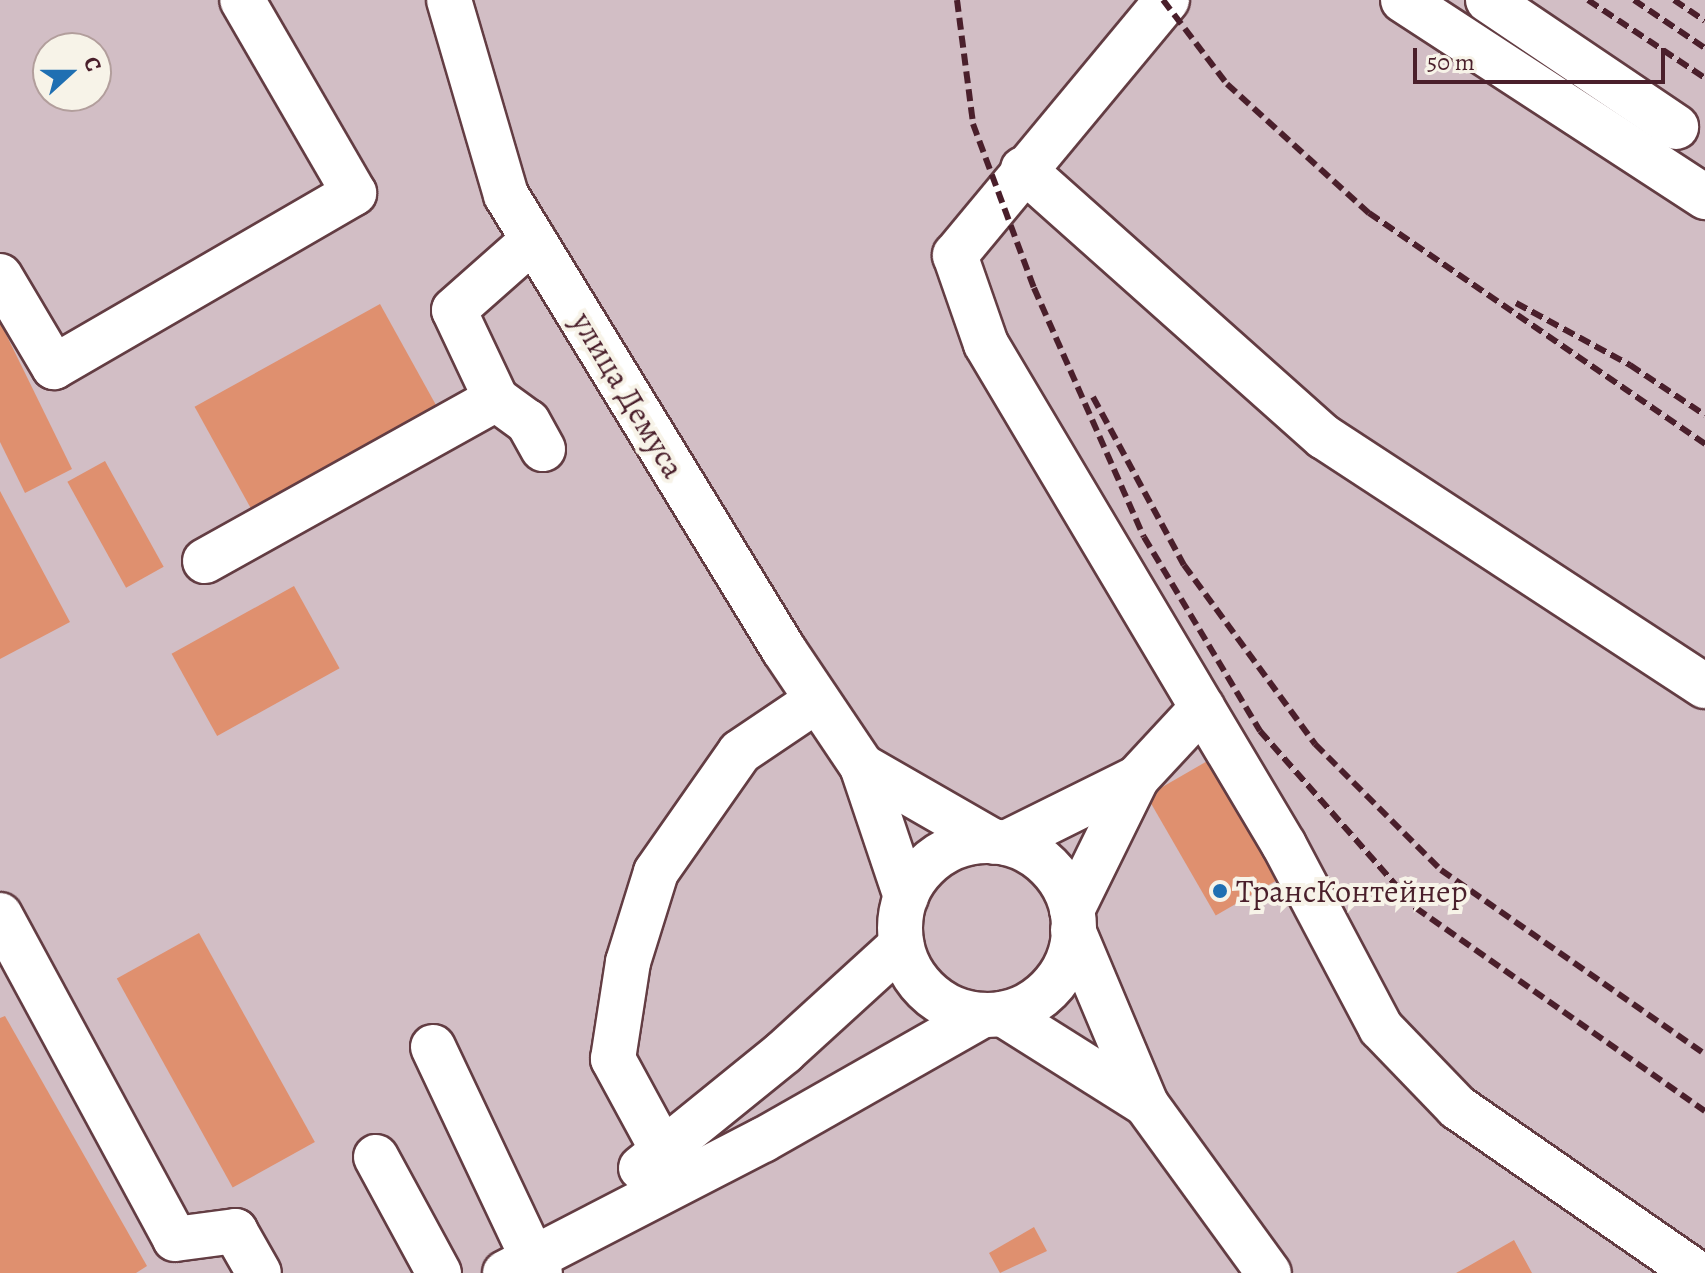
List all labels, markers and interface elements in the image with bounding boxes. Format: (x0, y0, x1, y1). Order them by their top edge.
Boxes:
north arrow (32, 32, 112, 112)
scale bar (1417, 32, 1669, 82)
text: 50 m (1427, 46, 1475, 78)
text: С (76, 52, 109, 76)
street label: улица Демуса (563, 305, 693, 485)
place label: ТрансКонтейнер (1236, 872, 1467, 910)
marker: ТрансКонтейнер (1211, 882, 1229, 900)

